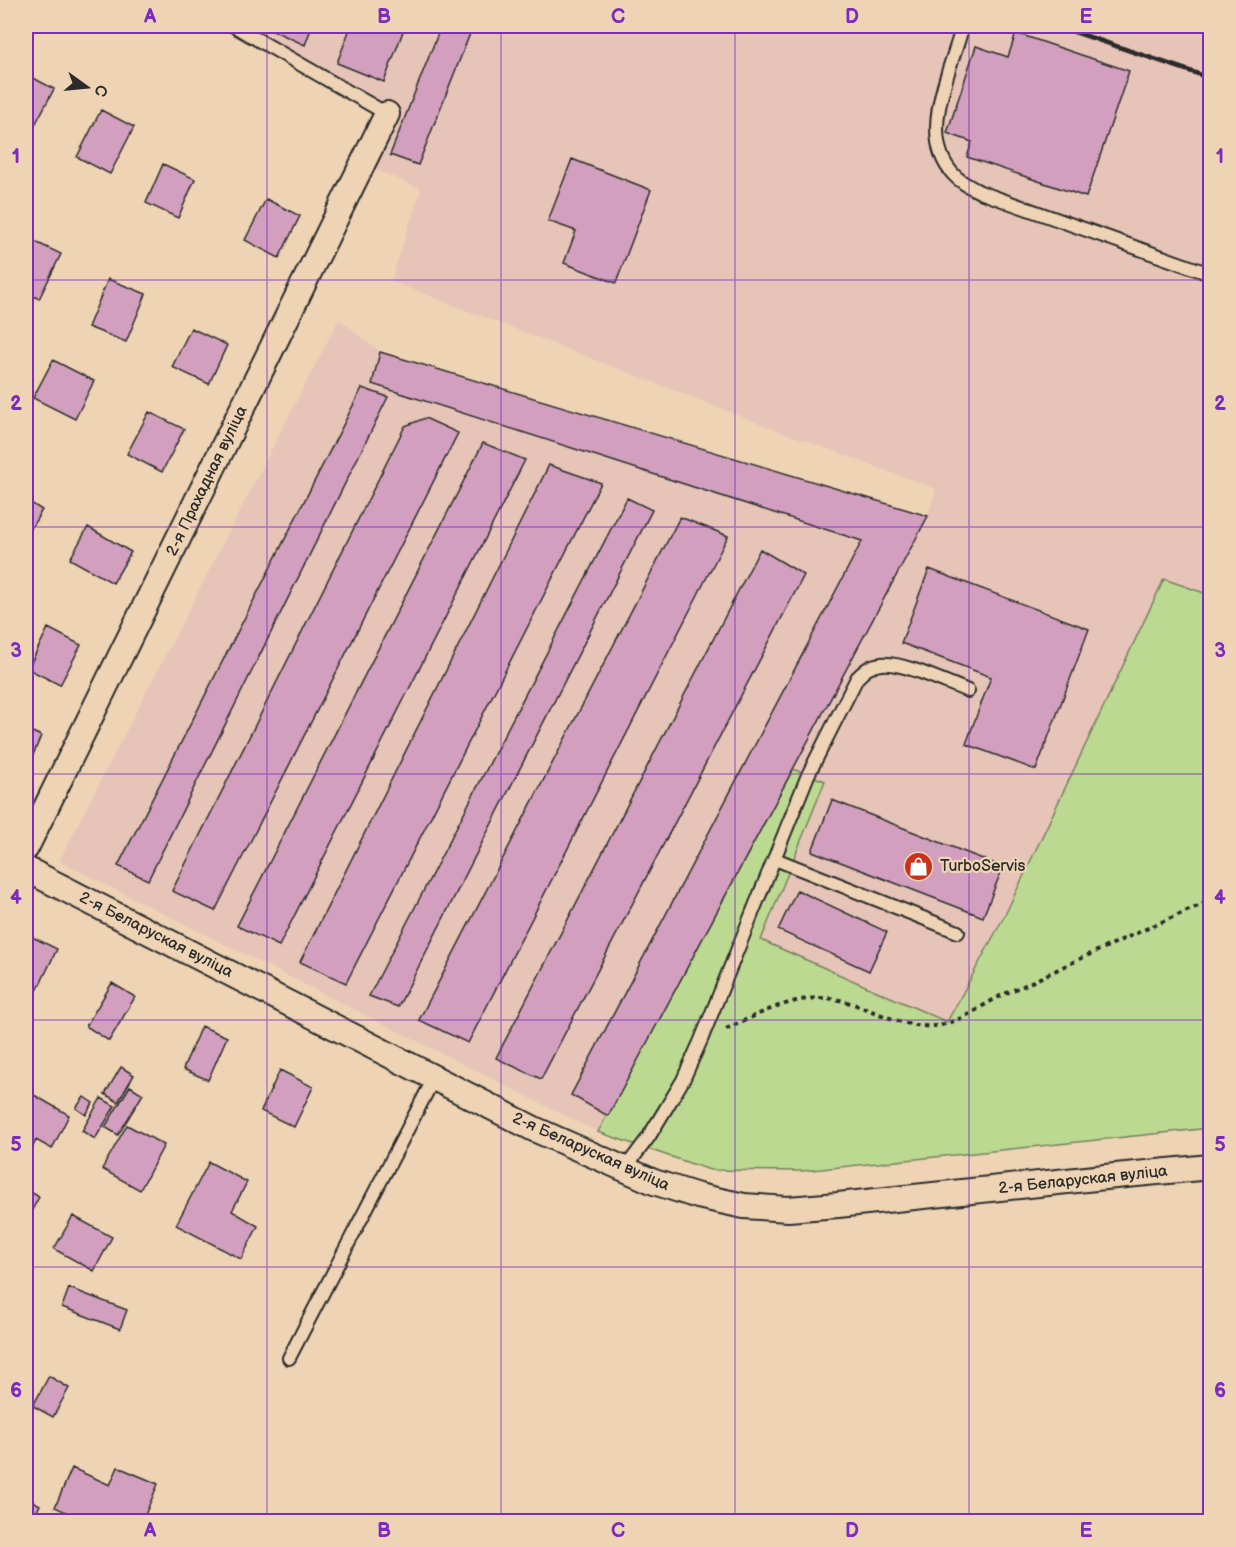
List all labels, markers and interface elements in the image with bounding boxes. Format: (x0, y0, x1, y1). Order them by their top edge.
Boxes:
text: A (143, 5, 157, 29)
text: B (377, 5, 391, 29)
text: C (611, 5, 625, 29)
text: D (845, 5, 859, 29)
text: E (1080, 5, 1093, 29)
north arrow (57, 57, 117, 117)
text: С (89, 83, 111, 98)
text: 1 (12, 145, 20, 169)
text: 1 (1216, 145, 1224, 169)
text: 2 (10, 392, 22, 416)
text: 2 (1214, 392, 1226, 416)
street label: 2-я Прахадная вуліца (162, 402, 252, 559)
text: 3 (10, 639, 22, 663)
text: 3 (1214, 639, 1226, 663)
shop icon: TurboServis (903, 850, 935, 882)
place label: TurboServis (940, 857, 1026, 876)
text: 4 (10, 886, 22, 910)
text: 4 (1214, 886, 1226, 910)
street label: 2-я Беларуская вуліца (76, 888, 236, 982)
street label: 2-я Беларуская вуліца (510, 1109, 673, 1195)
text: 5 (10, 1133, 22, 1157)
text: 5 (1214, 1133, 1226, 1157)
street label: 2-я Беларуская вуліца (998, 1162, 1169, 1198)
text: 6 (10, 1379, 22, 1403)
text: 6 (1214, 1379, 1226, 1403)
text: A (143, 1519, 157, 1543)
text: B (377, 1519, 391, 1543)
text: C (611, 1519, 625, 1543)
text: D (845, 1519, 859, 1543)
text: E (1080, 1519, 1093, 1543)

